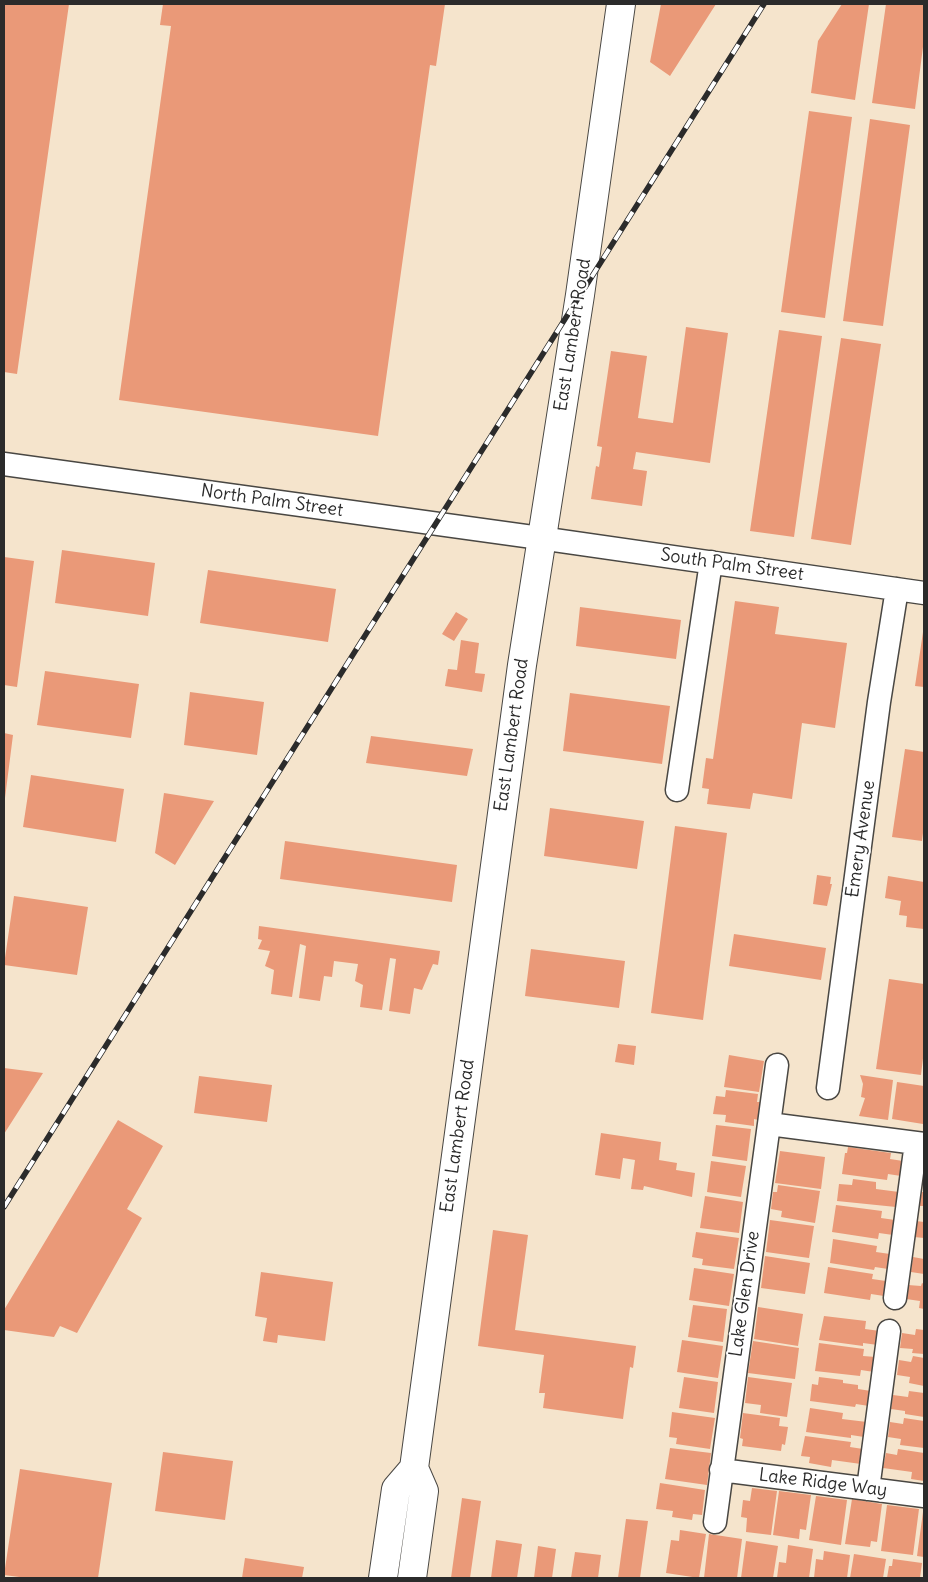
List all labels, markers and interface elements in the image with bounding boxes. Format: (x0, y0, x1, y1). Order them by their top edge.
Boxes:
street label: East Lambert Road (550, 257, 596, 413)
street label: North Palm Street (200, 480, 344, 522)
street label: South Palm Street (659, 544, 805, 586)
street label: East Lambert Road (491, 657, 533, 813)
street label: Emery Avenue (842, 779, 880, 899)
street label: East Lambert Road (437, 1058, 479, 1214)
street label: Lake Glen Drive (725, 1230, 765, 1358)
street label: Lake Ridge Way (758, 1464, 888, 1502)

